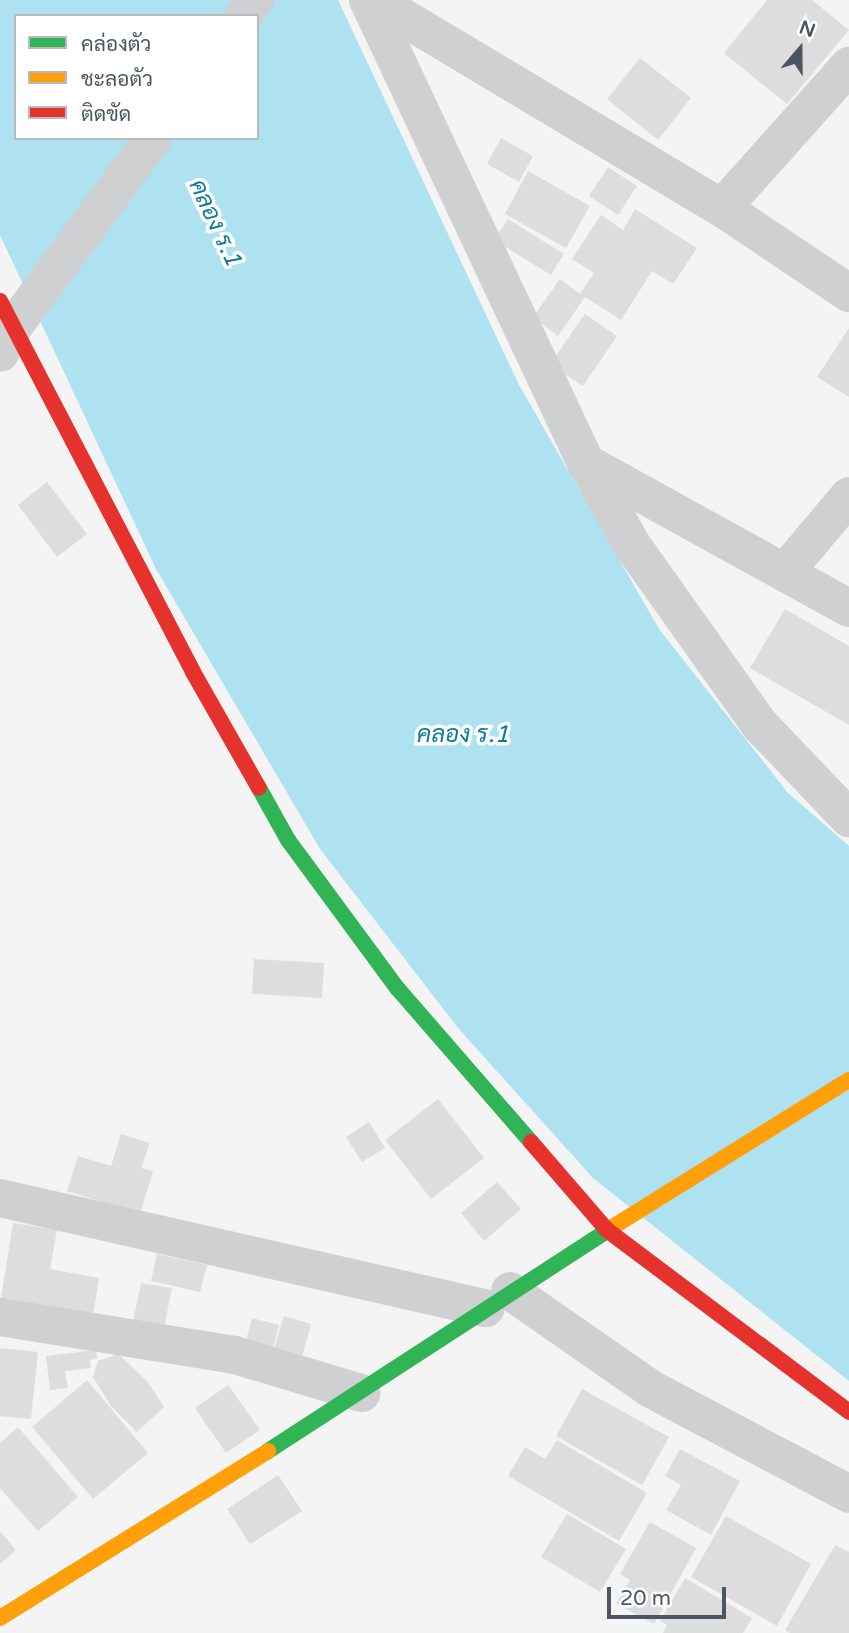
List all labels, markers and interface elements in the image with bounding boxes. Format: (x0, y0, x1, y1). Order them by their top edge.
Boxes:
legend (14, 14, 259, 140)
north arrow (765, 14, 835, 84)
text: N (796, 16, 818, 42)
text: คล่องตัว (81, 32, 151, 57)
text: ชะลอตัว (81, 67, 153, 92)
text: ติดขัด (81, 102, 131, 127)
water label: คลอง ร.1 (182, 175, 248, 271)
water label: คลอง ร.1 (417, 721, 509, 749)
scale bar (611, 1574, 730, 1618)
text: 20 m (620, 1586, 671, 1611)

